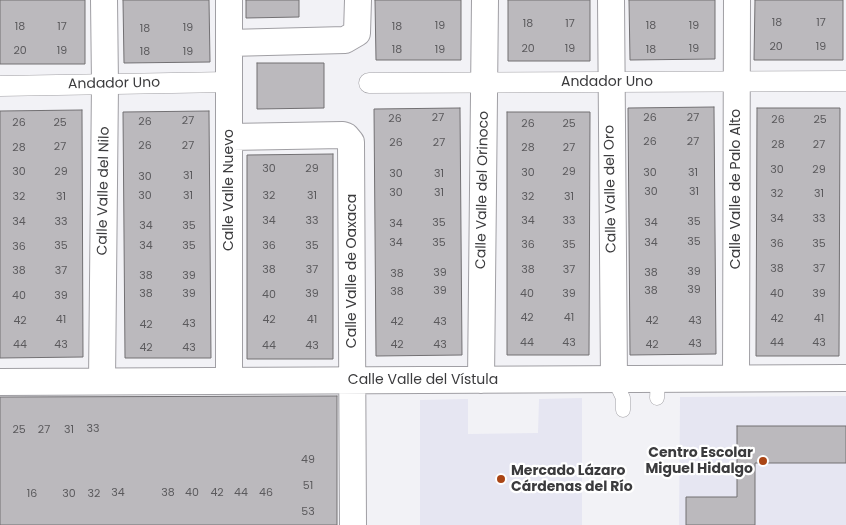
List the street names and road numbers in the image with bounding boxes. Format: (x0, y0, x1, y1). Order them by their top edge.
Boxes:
street label: Andador Uno (561, 74, 653, 90)
street label: Andador Uno (68, 75, 160, 93)
street label: Calle Valle de Palo Alto (728, 109, 744, 269)
street label: Calle Valle del Orinoco (473, 111, 493, 269)
street label: Calle Valle del Oro (601, 125, 621, 253)
street label: Calle Valle del Nilo (94, 126, 114, 256)
street label: Calle Valle Nuevo (221, 129, 237, 251)
street label: Calle Valle de Oaxaca (344, 194, 360, 348)
street label: Calle Valle del Vístula (348, 372, 498, 388)

